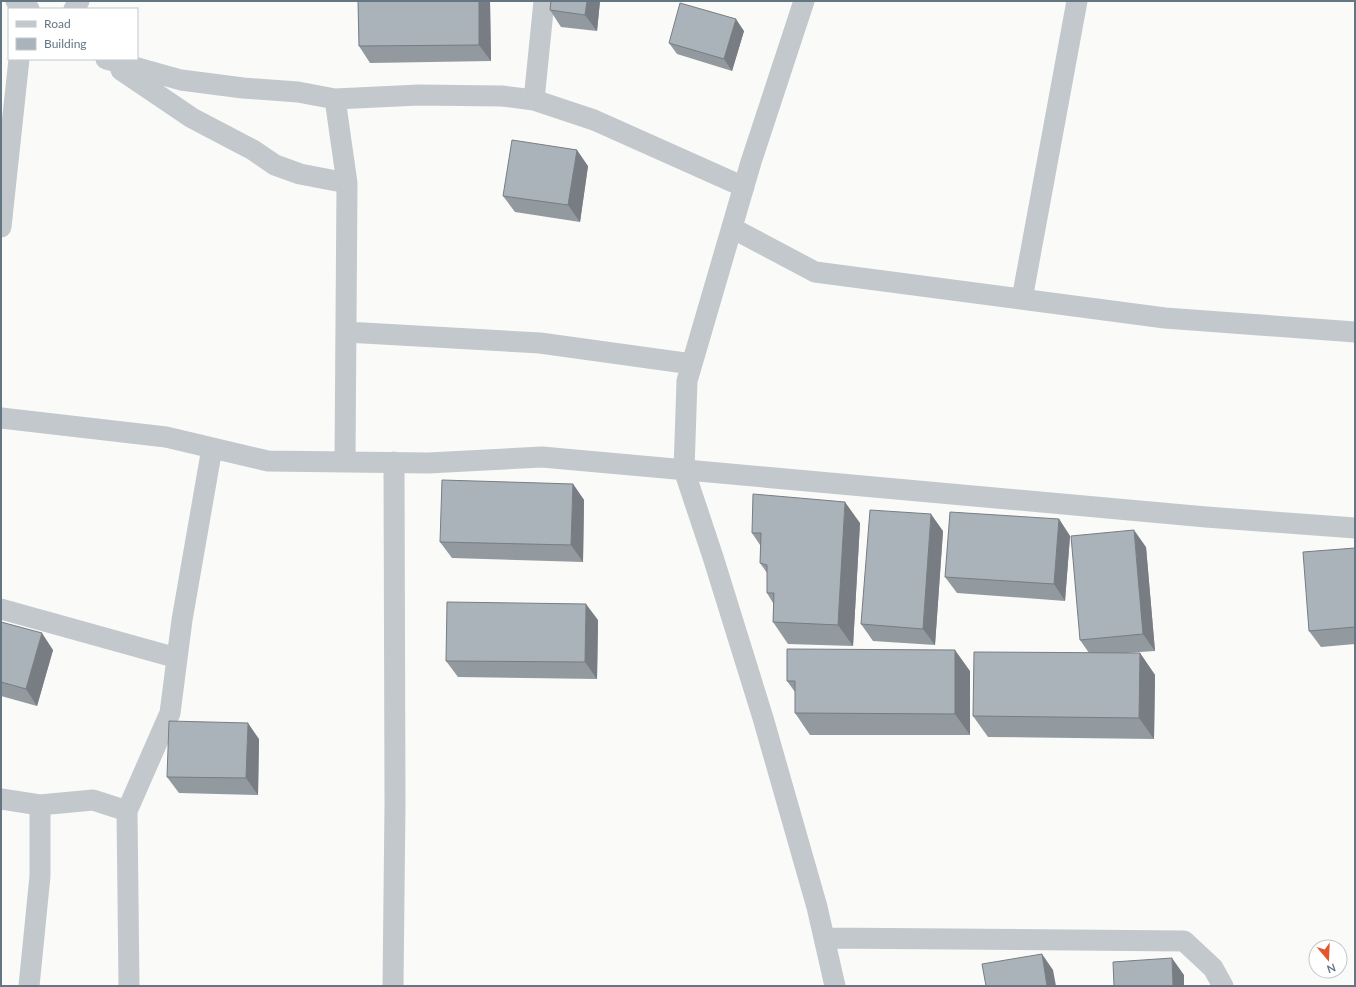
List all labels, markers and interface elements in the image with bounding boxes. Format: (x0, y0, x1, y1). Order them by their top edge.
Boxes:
legend (8, 8, 138, 60)
text: Road (44, 16, 71, 31)
text: Building (44, 36, 87, 51)
north arrow (1308, 939, 1348, 979)
text: N (1325, 961, 1338, 976)

